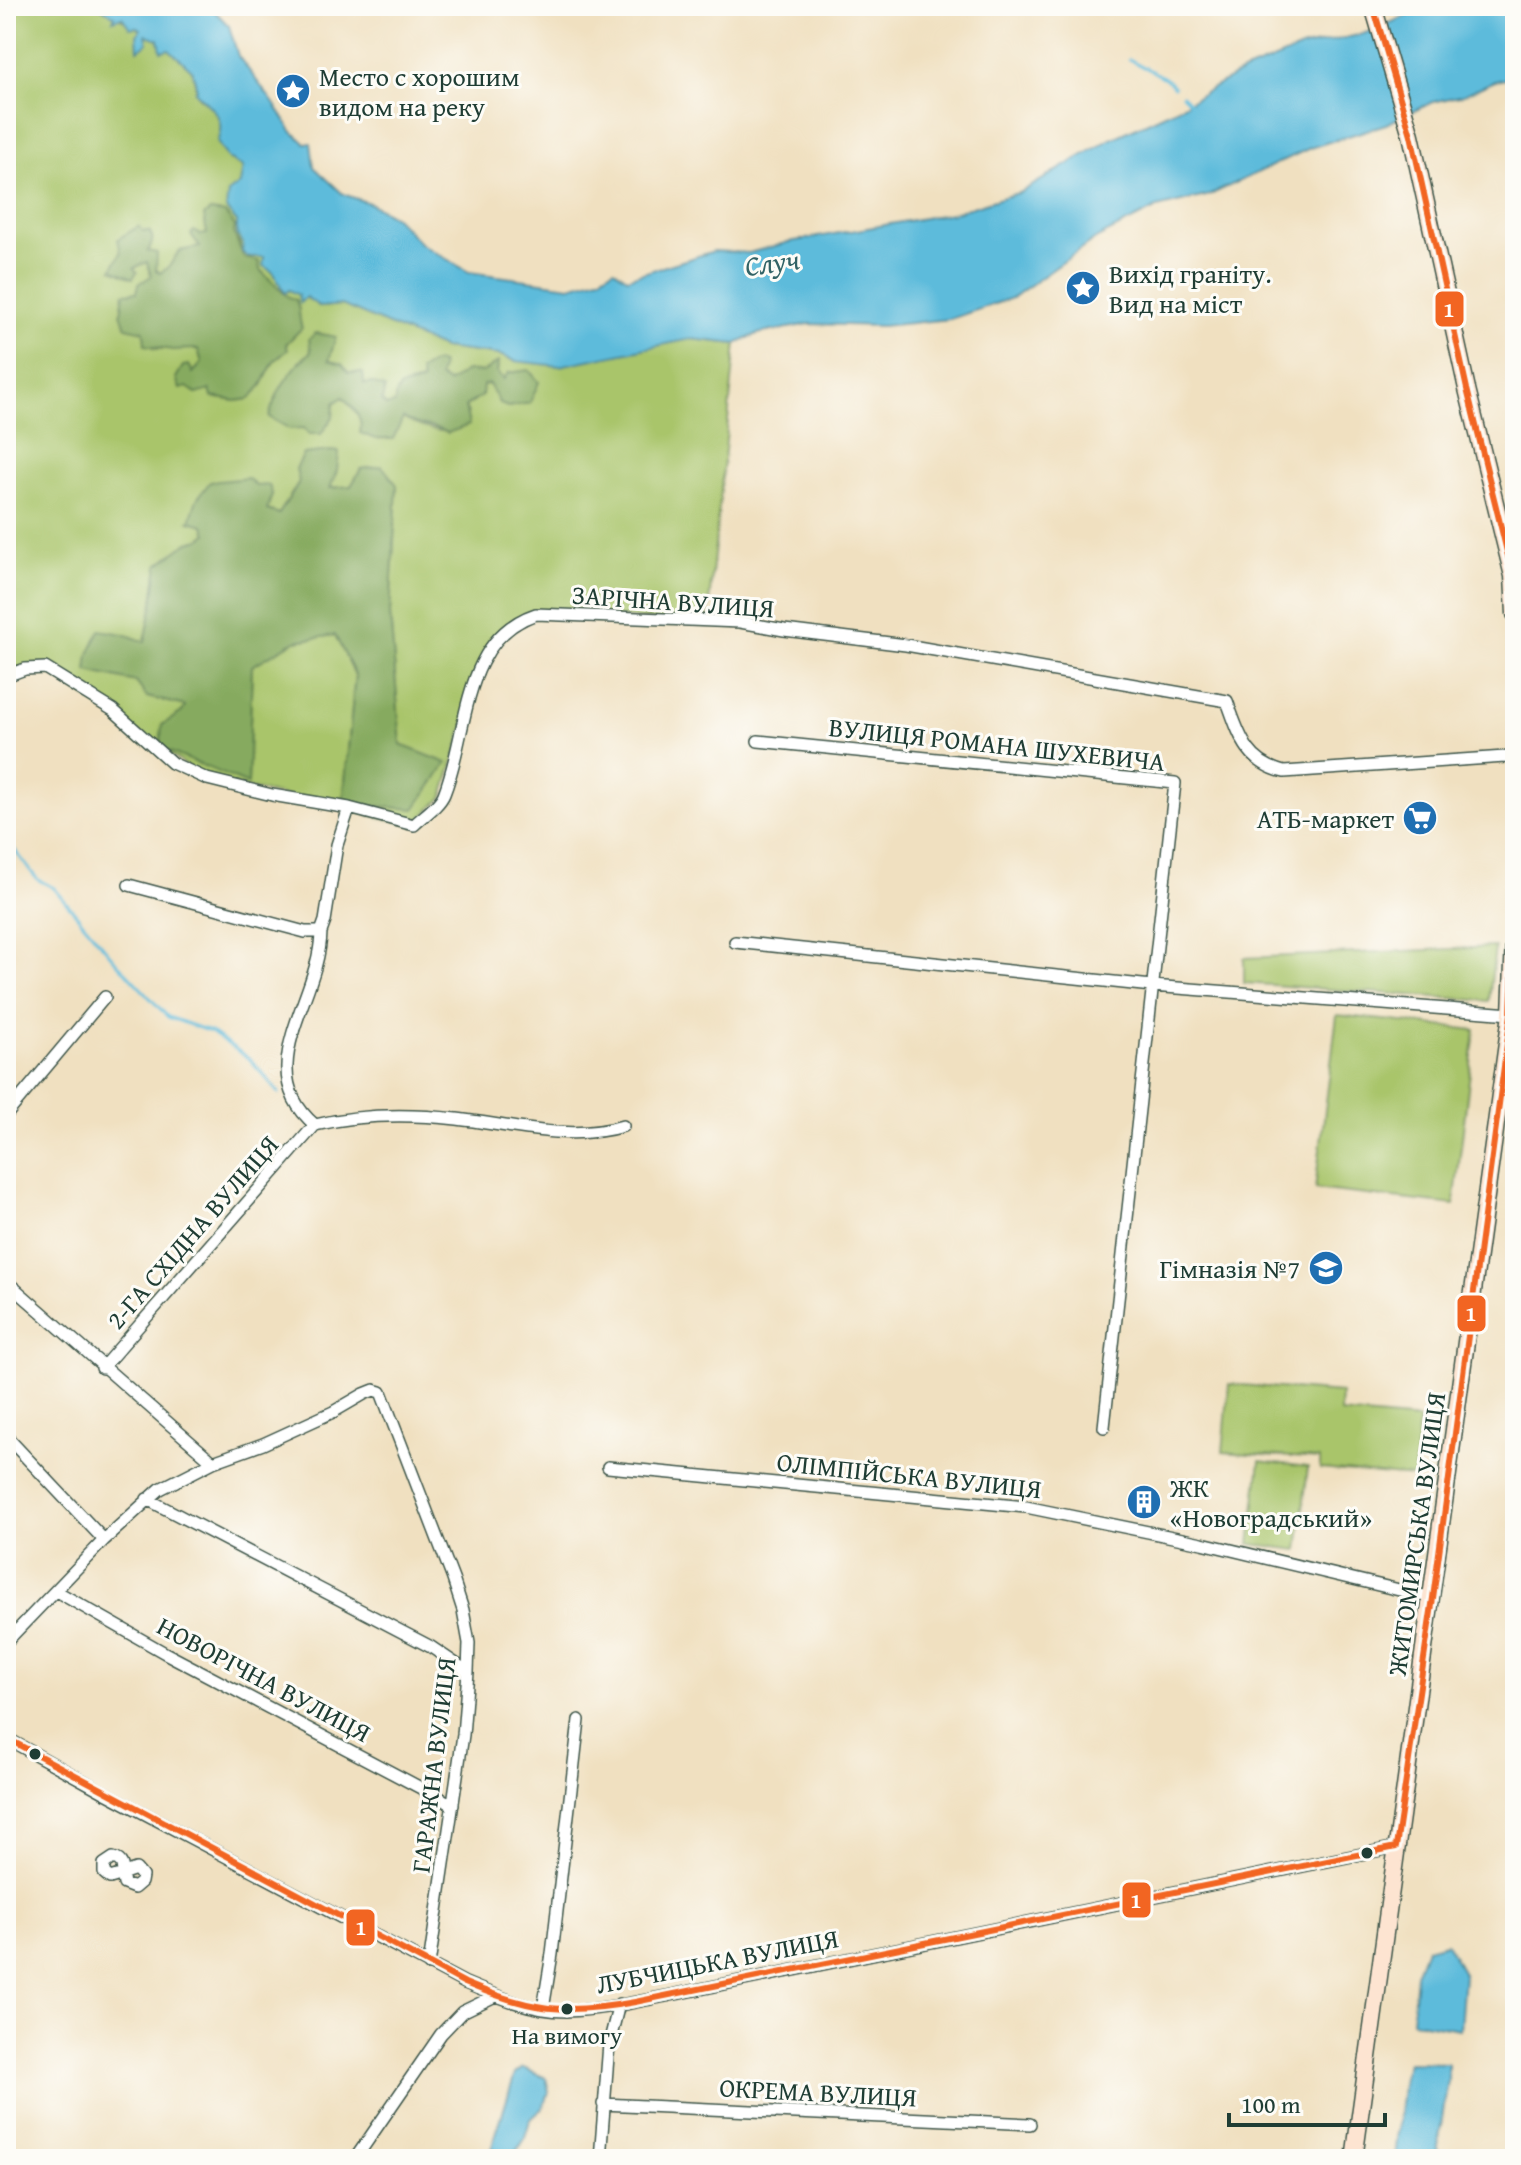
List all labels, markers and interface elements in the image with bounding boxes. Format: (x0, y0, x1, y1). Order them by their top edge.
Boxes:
place label: Место с хорошим видом на реку (319, 57, 519, 126)
place icon: Место с хорошим видом на реку (274, 72, 312, 110)
water label: Случ (742, 238, 802, 286)
place label: Вихід граніту. Вид на міст (1109, 254, 1272, 323)
place icon: Вихід граніту. Вид на міст (1064, 269, 1102, 307)
line badge: 1 (1434, 290, 1465, 328)
text: 1 (1443, 293, 1455, 325)
street label: ЗАРІЧНА ВУЛИЦЯ (571, 574, 775, 628)
street label: ВУЛИЦЯ РОМАНА ШУХЕВИЧА (827, 707, 1167, 781)
place label: АТБ-маркет (1257, 799, 1394, 838)
supermarket icon: АТБ-маркет (1401, 799, 1439, 837)
street label: 2-ГА СХІДНА ВУЛИЦЯ (97, 1126, 287, 1338)
place label: Гімназія №7 (1160, 1249, 1300, 1288)
school or university icon: Гімназія №7 (1307, 1249, 1345, 1287)
line badge: 1 (1456, 1294, 1487, 1333)
text: 1 (1465, 1297, 1477, 1329)
street label: ЖИТОМИРСЬКА ВУЛИЦЯ (1377, 1390, 1455, 1679)
street label: ОЛІМПІЙСЬКА ВУЛИЦЯ (775, 1442, 1043, 1508)
place label: ЖК «Новоградський» (1169, 1468, 1372, 1537)
building icon: ЖК «Новоградський» (1125, 1483, 1163, 1521)
street label: НОВОРІЧНА ВУЛИЦЯ (150, 1606, 378, 1752)
street label: ГАРАЖНА ВУЛИЦЯ (400, 1655, 466, 1875)
unlabelled marker (27, 1746, 43, 1762)
unlabelled marker (1359, 1845, 1375, 1861)
line badge: 1 (1121, 1881, 1152, 1919)
text: 1 (1130, 1884, 1142, 1916)
line badge: 1 (345, 1908, 376, 1947)
text: 1 (355, 1911, 367, 1943)
street label: ЛУБЧИЦЬКА ВУЛИЦЯ (593, 1918, 841, 2004)
marker: На вимогу (559, 2001, 575, 2017)
place label: На вимогу (512, 2018, 622, 2053)
street label: ОКРЕМА ВУЛИЦЯ (718, 2067, 918, 2117)
scale bar (1229, 2077, 1385, 2127)
text: 100 m (1241, 2087, 1301, 2122)

